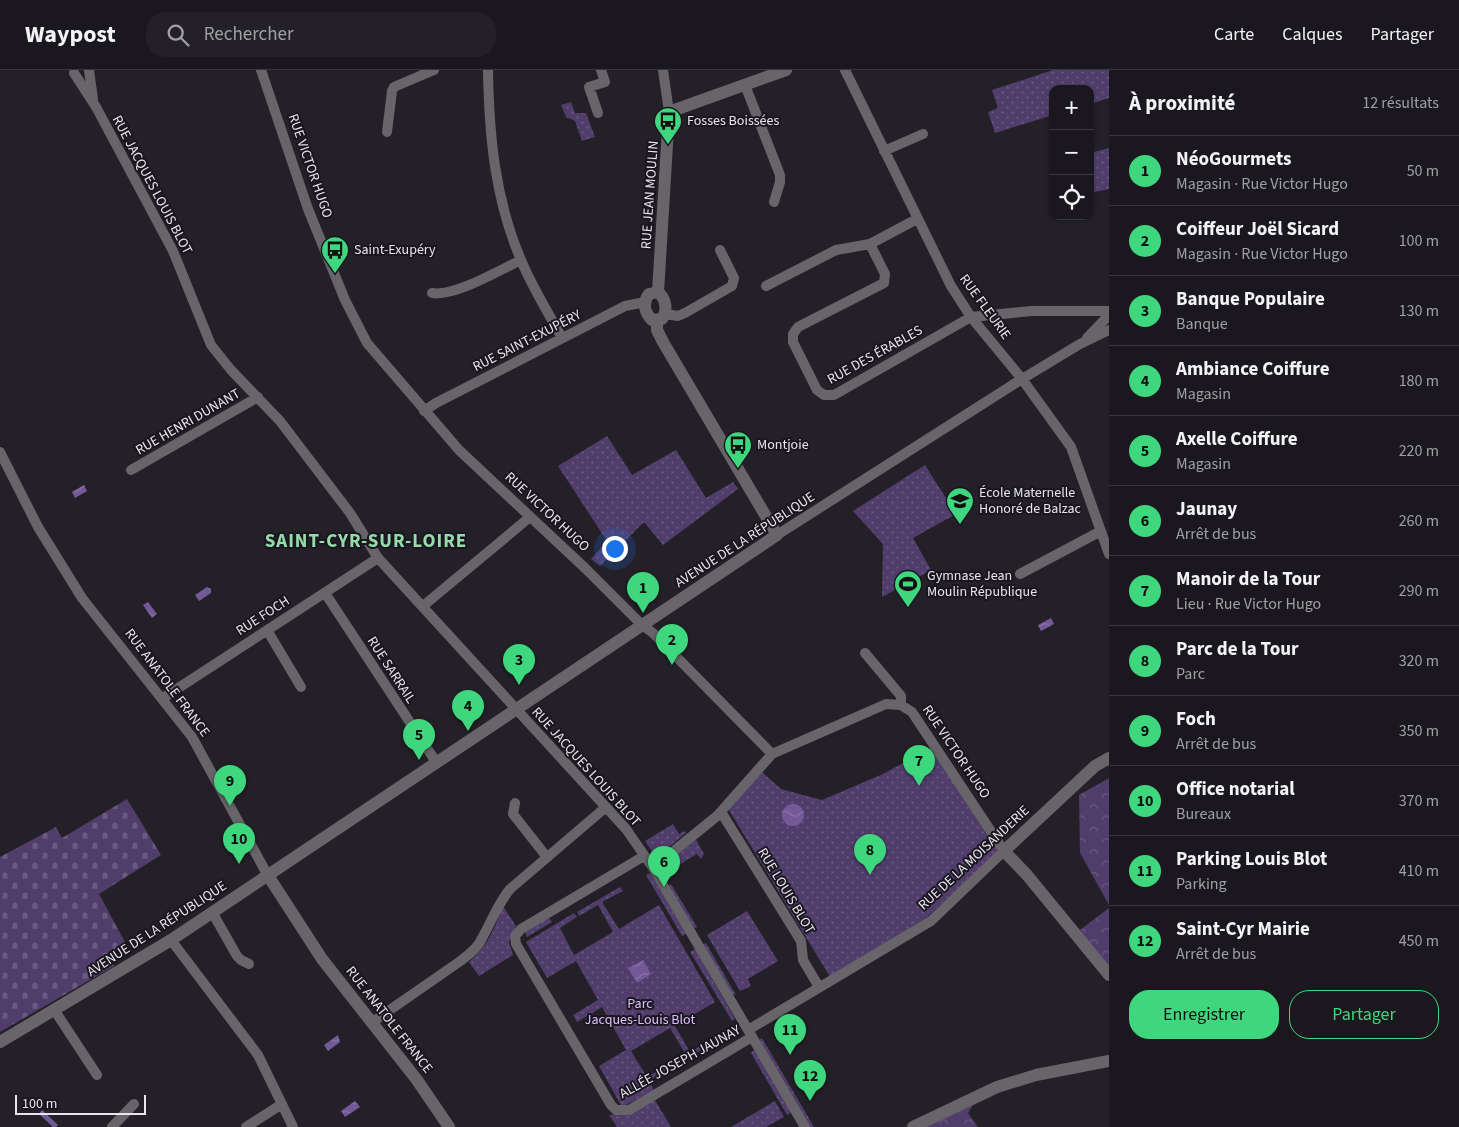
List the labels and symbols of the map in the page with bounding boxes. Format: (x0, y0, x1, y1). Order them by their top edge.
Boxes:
bus stop icon: Fosses Boissées (653, 106, 683, 145)
street label: RUE VICTOR HUGO (283, 111, 337, 221)
place label: Fosses Boissées (687, 111, 780, 131)
street label: RUE JACQUES LOUIS BLOT (107, 112, 197, 258)
street label: RUE JEAN MOULIN (636, 140, 664, 250)
bus stop icon: Saint-Exupéry (320, 235, 350, 274)
place label: Saint-Exupéry (354, 240, 436, 260)
street label: RUE FLEURIE (954, 270, 1016, 344)
street label: RUE SAINT-EXUPÉRY (469, 305, 585, 377)
street label: RUE DES ÉRABLES (824, 321, 926, 389)
street label: RUE HENRI DUNANT (132, 384, 245, 460)
bus stop icon: Montjoie (723, 430, 753, 469)
place label: Montjoie (757, 435, 809, 455)
street label: RUE VICTOR HUGO (500, 467, 594, 557)
place label: École Maternelle Honoré de Balzac (979, 483, 1081, 519)
school or university icon: École Maternelle Honoré de Balzac (945, 486, 975, 525)
street label: AVENUE DE LA RÉPUBLIQUE (671, 487, 819, 593)
district label: SAINT-CYR-SUR-LOIRE (265, 528, 467, 555)
your location (602, 536, 628, 562)
place label: Gymnase Jean Moulin République (927, 566, 1037, 602)
sports icon: Gymnase Jean Moulin République (893, 569, 923, 608)
pin: 1 (627, 572, 659, 613)
street label: RUE FOCH (232, 591, 294, 641)
pin: 2 (656, 624, 688, 665)
street label: RUE ANATOLE FRANCE (120, 625, 214, 741)
street label: RUE SARRAIL (362, 633, 420, 708)
pin: 3 (503, 644, 535, 685)
pin: 4 (452, 690, 484, 731)
street label: RUE VICTOR HUGO (917, 701, 995, 803)
street label: RUE JACQUES LOUIS BLOT (527, 703, 646, 832)
pin: 5 (403, 719, 435, 760)
pin: 7 (903, 745, 935, 786)
pin: 9 (214, 765, 246, 806)
street label: RUE DE LA MOISANDERIE (914, 801, 1034, 915)
pin: 10 (223, 823, 255, 864)
pin: 8 (854, 834, 886, 875)
street label: RUE LOUIS BLOT (752, 844, 820, 938)
pin: 6 (648, 846, 680, 887)
street label: AVENUE DE LA RÉPUBLIQUE (83, 876, 231, 982)
street label: RUE ANATOLE FRANCE (341, 962, 437, 1078)
park label: Parc Jacques-Louis Blot (585, 994, 695, 1030)
pin: 11 (774, 1014, 806, 1055)
street label: ALLÉE JOSEPH JAUNAY (616, 1020, 744, 1104)
pin: 12 (794, 1060, 826, 1101)
scale bar (15, 1092, 146, 1115)

